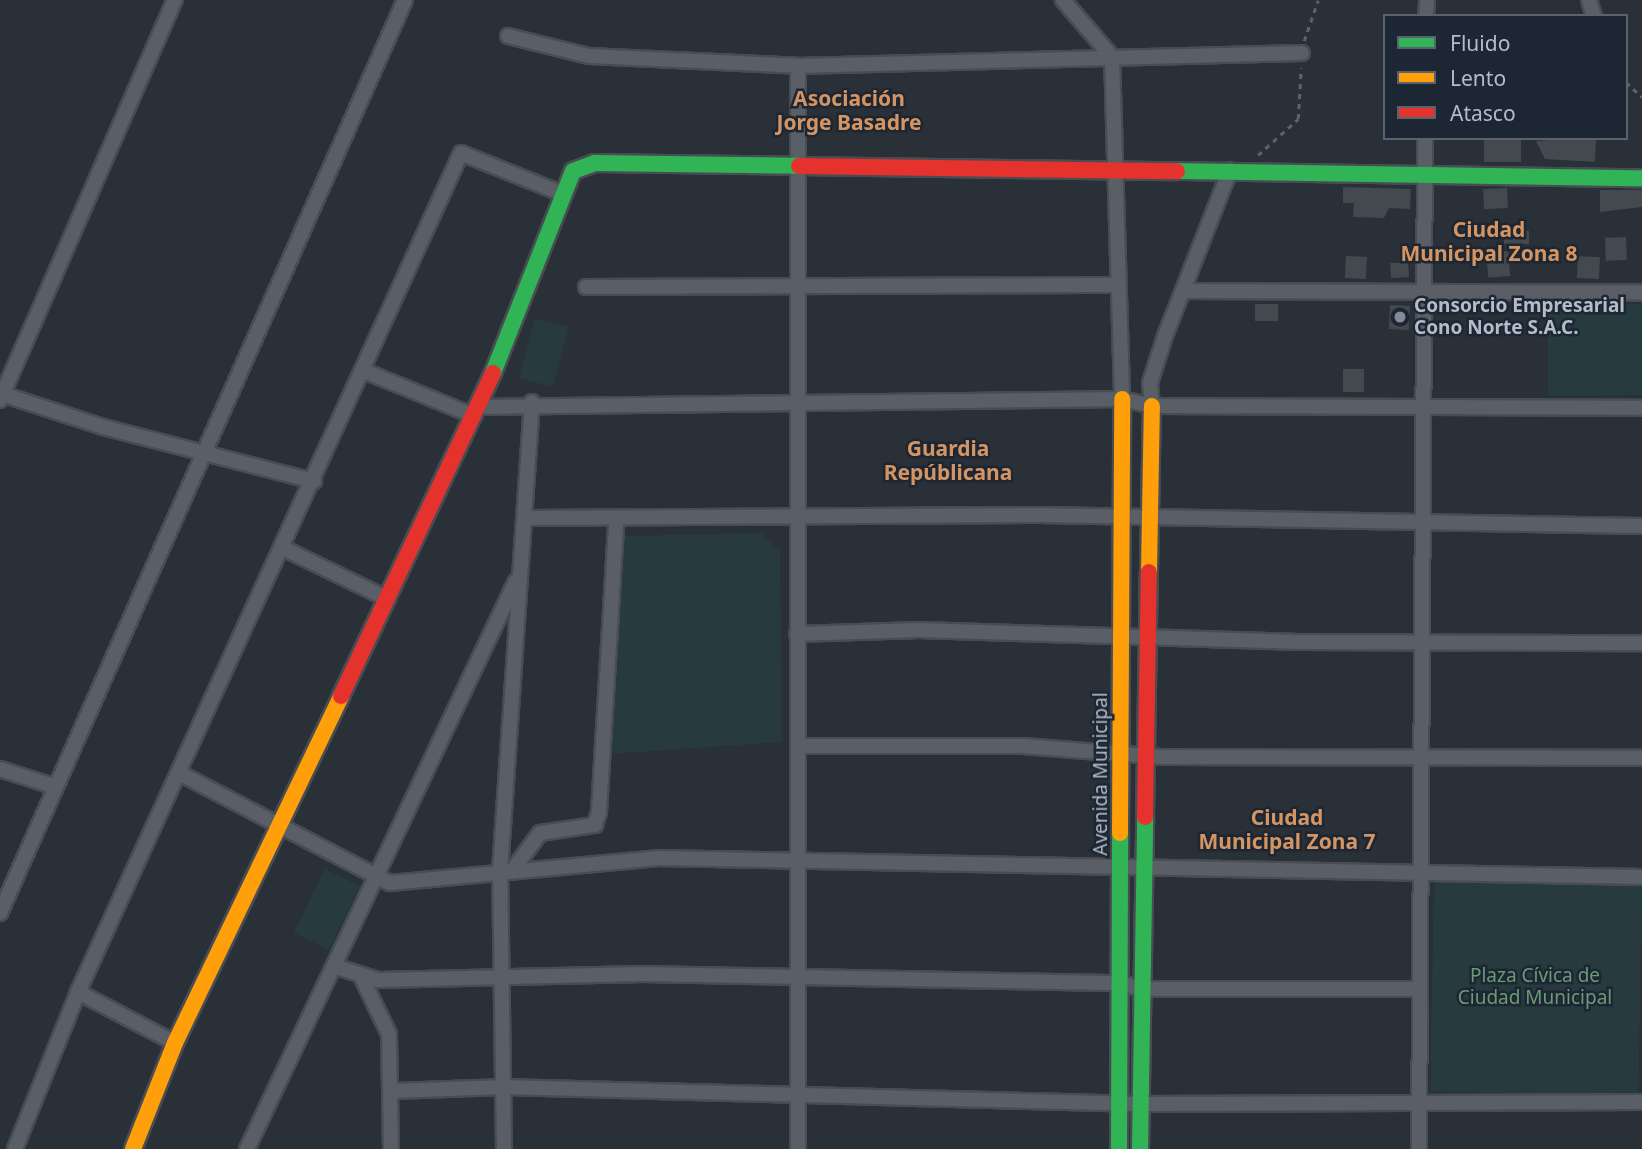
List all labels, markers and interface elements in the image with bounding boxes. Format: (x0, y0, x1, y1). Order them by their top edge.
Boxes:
legend (1383, 14, 1628, 140)
text: Fluido (1450, 29, 1510, 57)
text: Lento (1450, 64, 1506, 92)
district label: Asociación Jorge Basadre (777, 85, 921, 135)
text: Atasco (1450, 99, 1516, 127)
district label: Ciudad Municipal Zona 8 (1400, 216, 1578, 266)
place label: Consorcio Empresarial Cono Norte S.A.C. (1414, 295, 1625, 339)
marker: Consorcio Empresarial Cono Norte S.A.C. (1392, 309, 1408, 325)
district label: Guardia Repúblicana (884, 435, 1012, 485)
street label: Avenida Municipal (1090, 692, 1112, 856)
district label: Ciudad Municipal Zona 7 (1198, 804, 1376, 854)
park label: Plaza Cívica de Ciudad Municipal (1458, 965, 1612, 1009)

